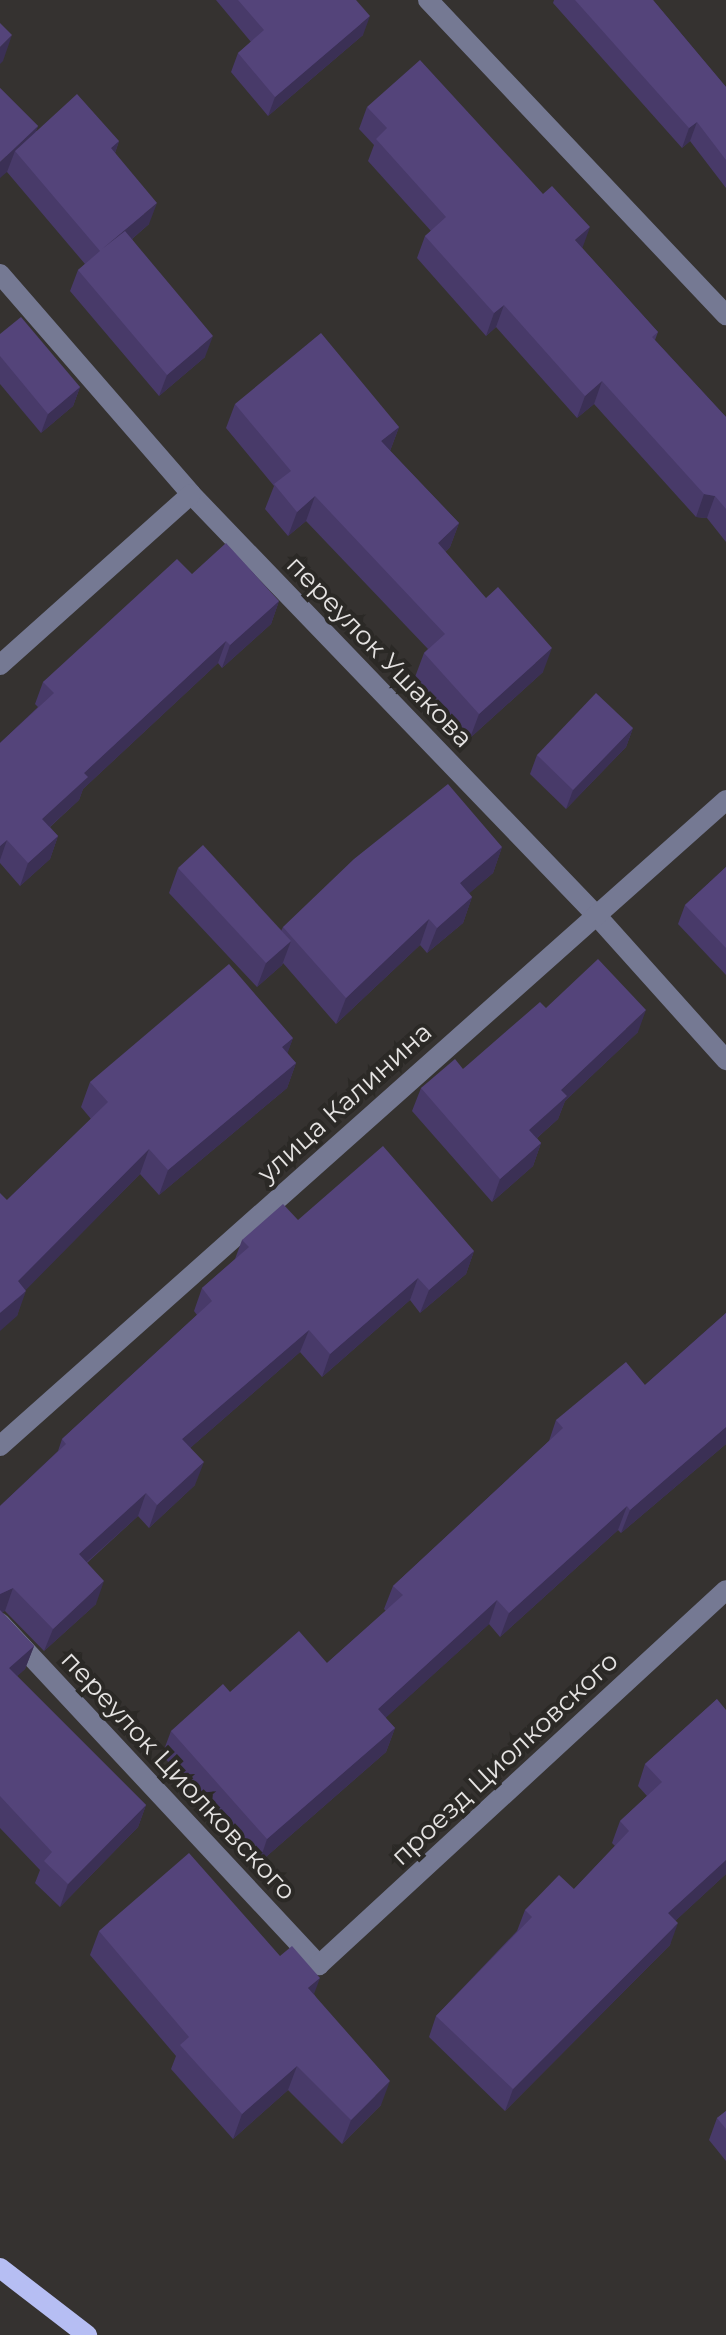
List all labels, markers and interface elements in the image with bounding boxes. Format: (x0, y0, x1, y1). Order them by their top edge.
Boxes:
street label: переулок Ушакова (279, 550, 479, 754)
street label: улица Калинина (252, 1017, 438, 1189)
street label: переулок Циолковского (54, 1645, 302, 1907)
street label: проезд Циолковского (385, 1646, 625, 1872)

